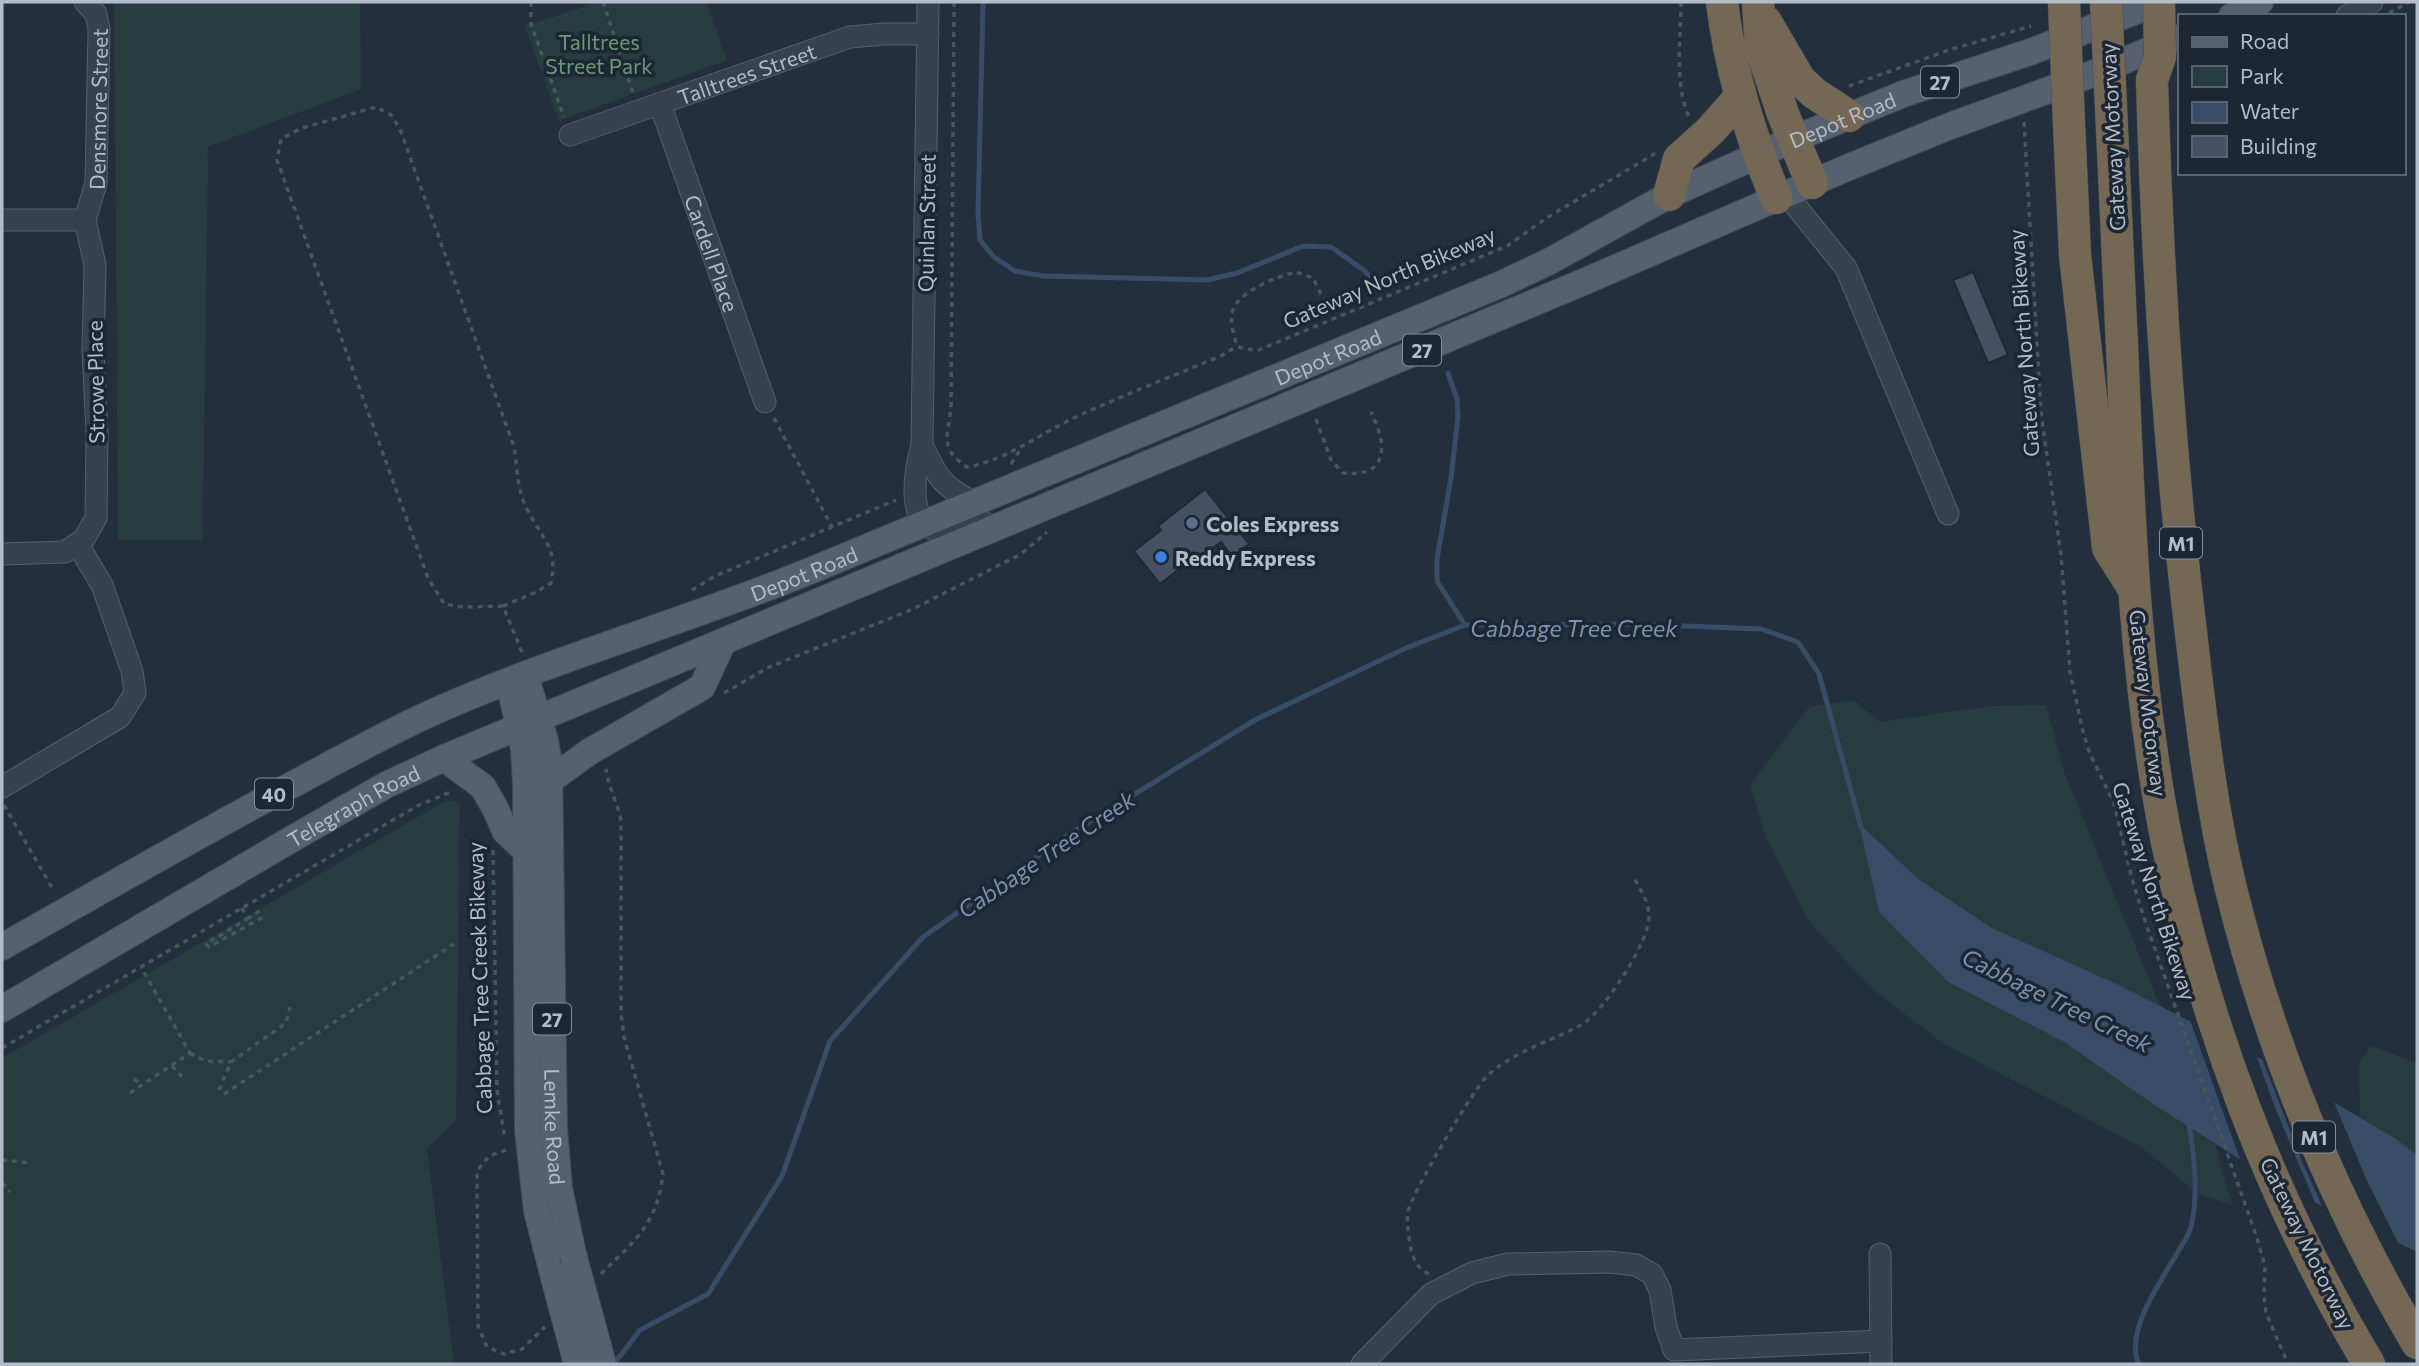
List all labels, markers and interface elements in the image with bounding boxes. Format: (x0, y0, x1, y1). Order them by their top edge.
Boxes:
legend (2178, 14, 2405, 175)
street label: Densmore Street (83, 28, 112, 190)
text: Road (2240, 28, 2289, 53)
park label: Talltrees Street Park (545, 29, 653, 78)
street label: Talltrees Street (674, 37, 819, 109)
street label: Gateway Motorway (2095, 42, 2129, 231)
text: Park (2240, 63, 2284, 88)
road number: 27 (1921, 66, 1959, 97)
street label: Depot Road (1785, 86, 1899, 152)
text: Water (2240, 98, 2299, 123)
text: Building (2240, 133, 2317, 158)
street label: Quinlan Street (912, 154, 940, 292)
street label: Cardell Place (680, 191, 745, 315)
street label: Gateway North Bikeway (1279, 221, 1499, 333)
street label: Gateway North Bikeway (2003, 228, 2043, 458)
street label: Strowe Place (81, 320, 109, 444)
street label: Depot Road (1271, 323, 1385, 389)
road number: 27 (1403, 334, 1441, 366)
place label: Coles Express (1206, 511, 1340, 536)
marker: Coles Express (1184, 515, 1200, 531)
road number: M1 (2160, 528, 2202, 558)
street label: Depot Road (747, 540, 861, 606)
place label: Reddy Express (1175, 545, 1316, 570)
marker: Reddy Express (1153, 549, 1169, 565)
street label: Gateway Motorway (2125, 608, 2173, 798)
water label: Cabbage Tree Creek (1470, 614, 1678, 642)
street label: Telegraph Road (282, 759, 423, 852)
road number: 40 (255, 778, 293, 810)
street label: Gateway North Bikeway (2108, 779, 2202, 1003)
water label: Cabbage Tree Creek (952, 784, 1140, 924)
street label: Cabbage Tree Creek Bikeway (462, 841, 496, 1114)
water label: Cabbage Tree Creek (1958, 942, 2157, 1058)
road number: 27 (533, 1004, 571, 1035)
street label: Lemke Road (541, 1068, 571, 1186)
road number: M1 (2293, 1121, 2335, 1152)
street label: Gateway Motorway (2256, 1153, 2360, 1333)

